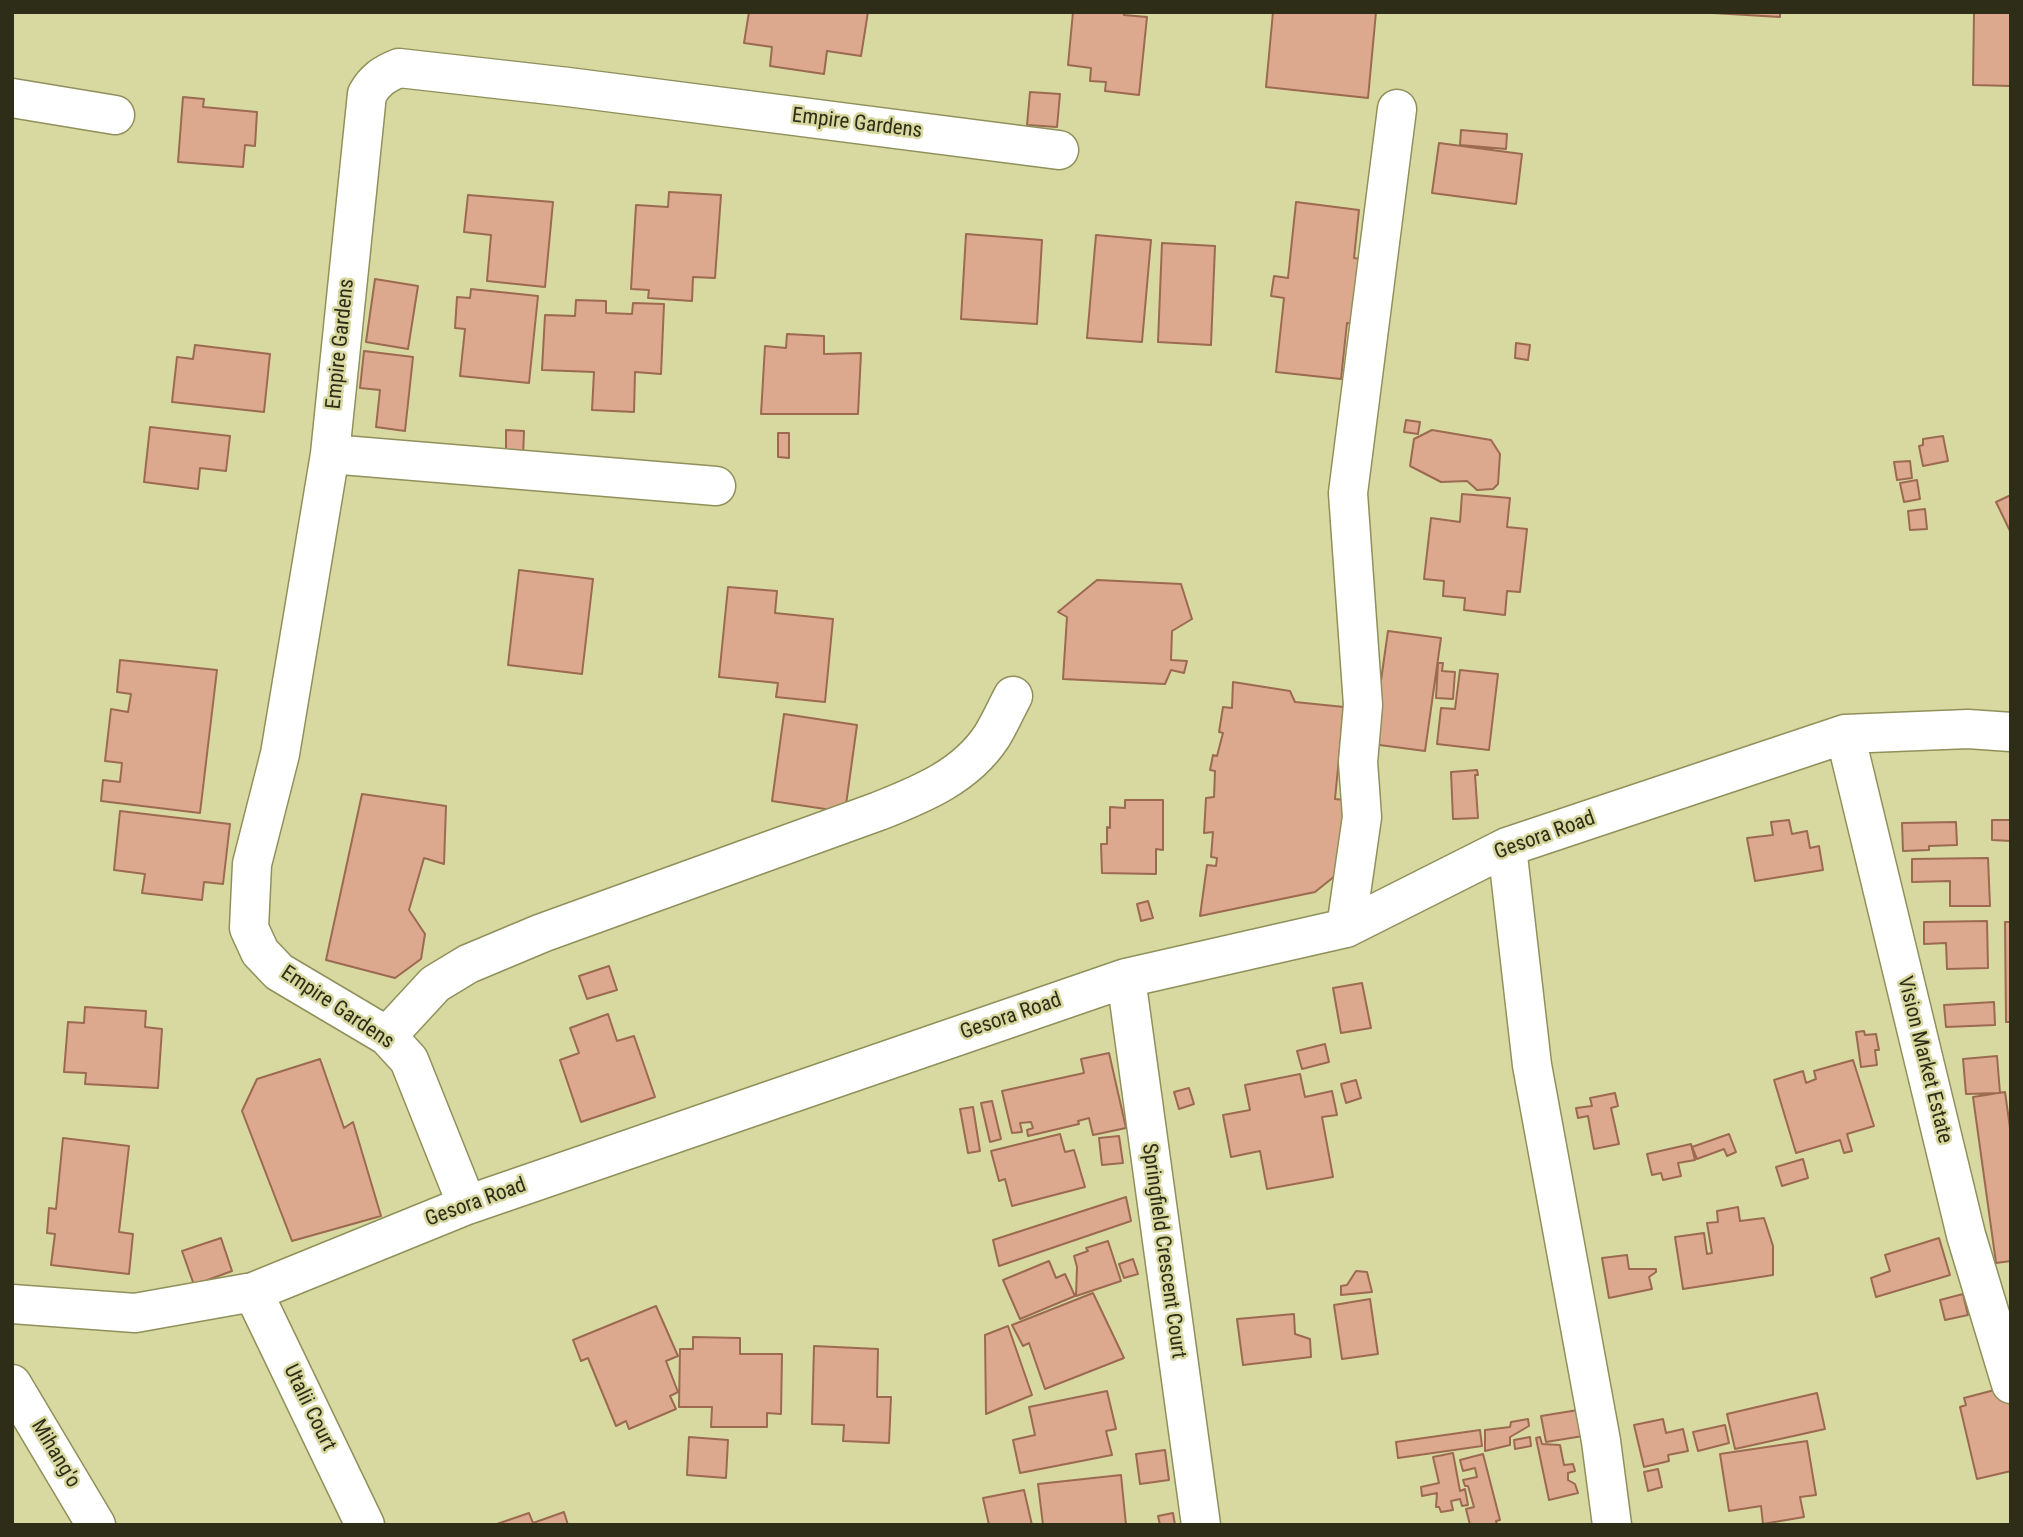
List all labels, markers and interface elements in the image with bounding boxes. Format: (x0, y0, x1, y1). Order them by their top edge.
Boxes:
street label: Empire Gardens (790, 104, 924, 144)
street label: Empire Gardens (322, 278, 360, 410)
street label: Gesora Road (1491, 806, 1599, 866)
street label: Empire Gardens (276, 961, 398, 1055)
street label: Vision Market Estate (1891, 974, 1957, 1146)
street label: Gesora Road (957, 988, 1065, 1046)
street label: Springfield Crescent Court (1135, 1142, 1191, 1360)
street label: Gesora Road (422, 1173, 530, 1233)
street label: Utalii Court (277, 1361, 341, 1455)
street label: Mihang'o (25, 1415, 85, 1493)

